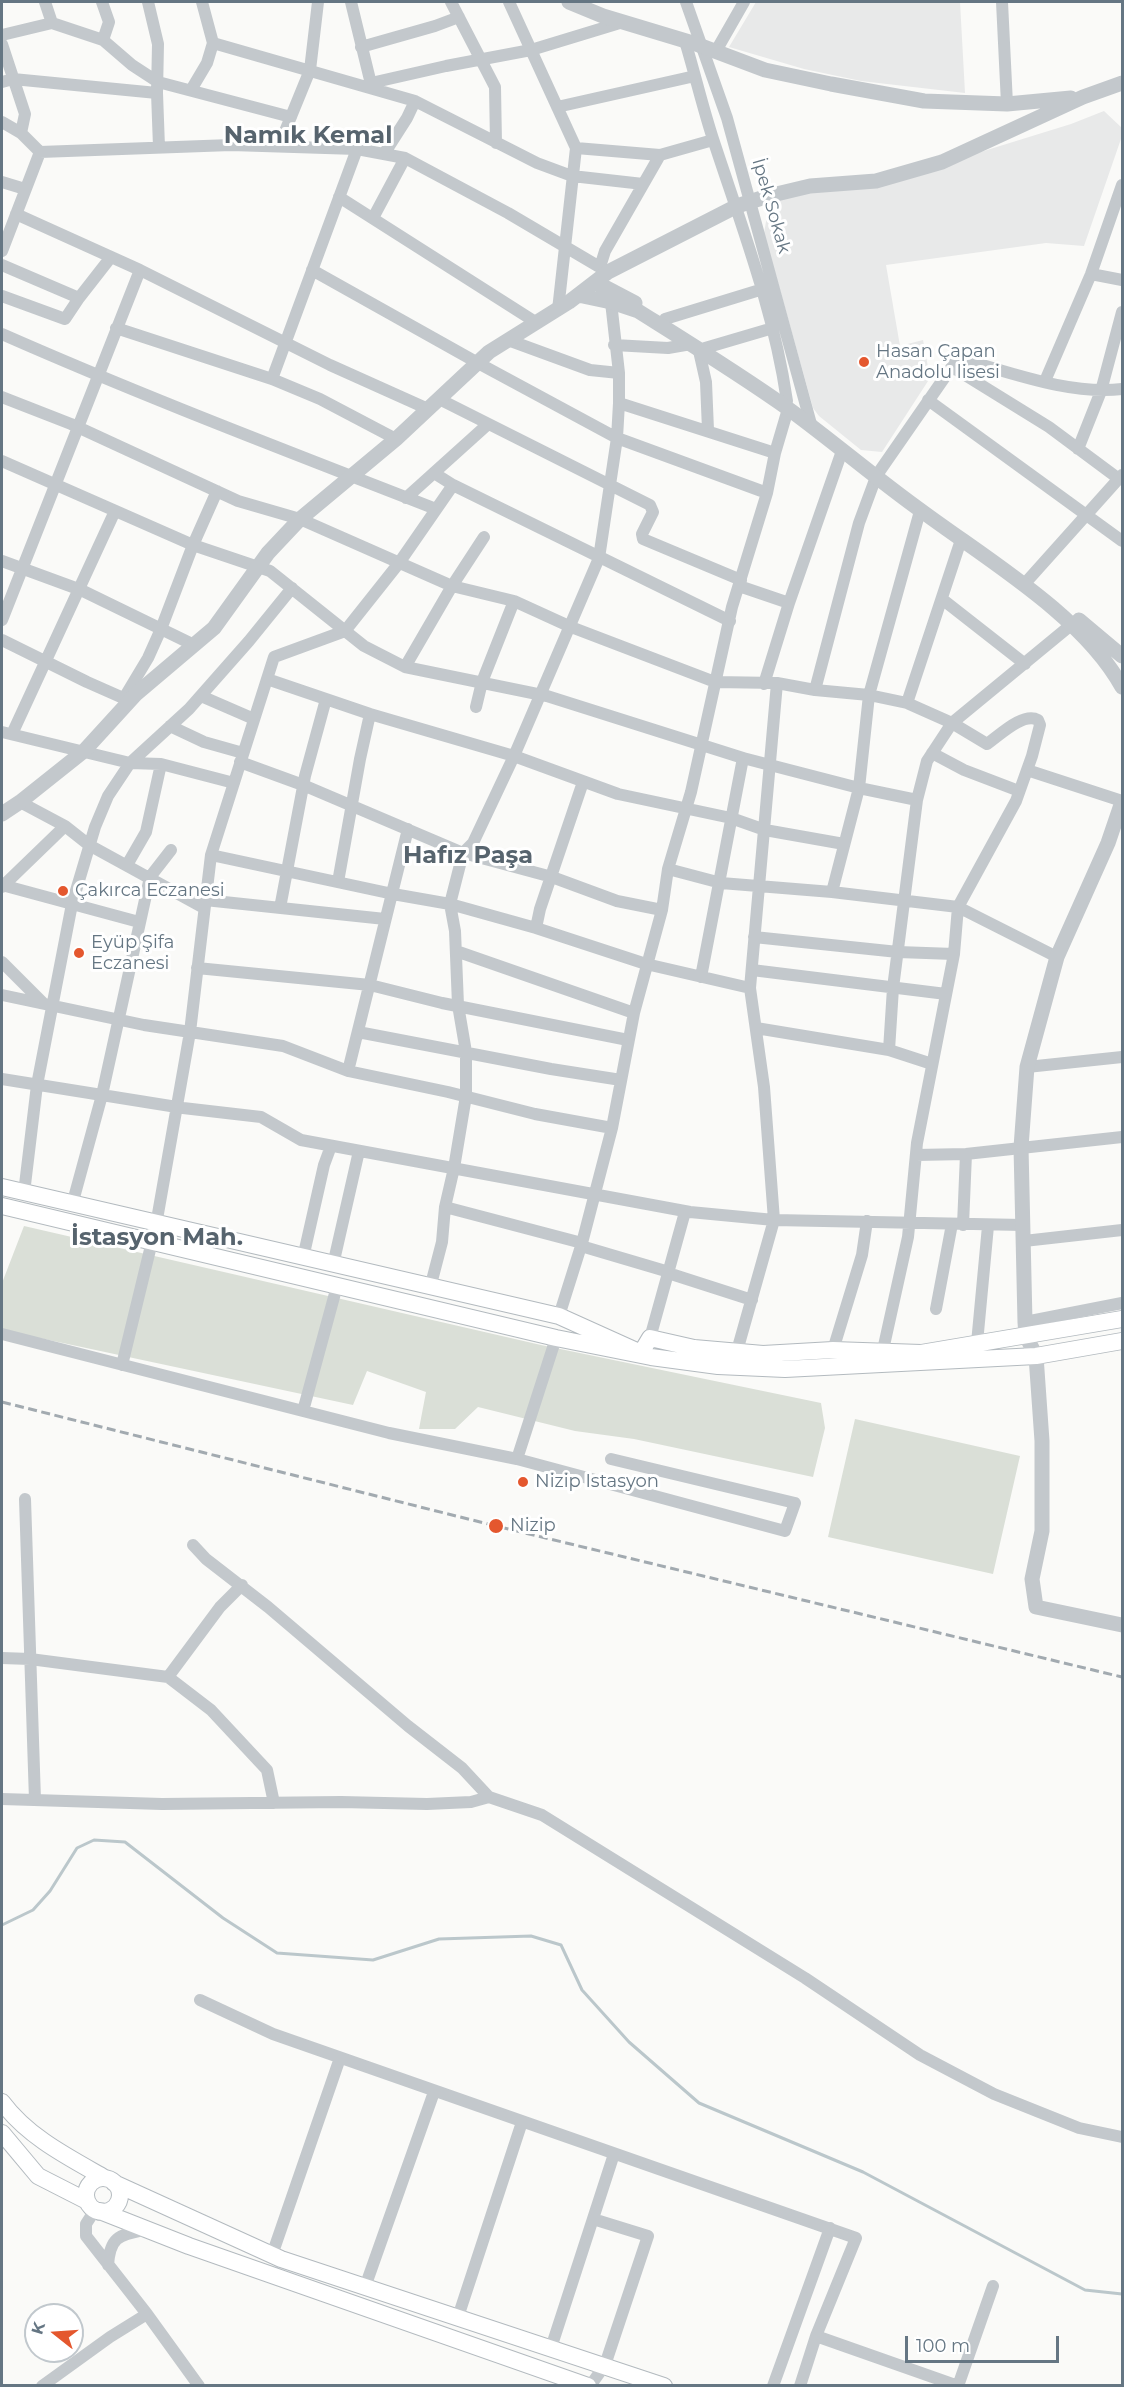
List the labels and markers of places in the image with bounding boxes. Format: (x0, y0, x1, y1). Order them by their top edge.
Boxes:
place label: Hasan Çapan Anadolu lisesi (876, 341, 1000, 384)
marker: Hasan Çapan Anadolu lisesi (857, 355, 871, 369)
place label: Çakırca Eczanesi (75, 880, 225, 902)
marker: Çakırca Eczanesi (56, 884, 70, 898)
place label: Eyüp Şifa Eczanesi (91, 932, 174, 974)
marker: Eyüp Şifa Eczanesi (72, 946, 86, 960)
place label: Nizip Istasyon (535, 1471, 659, 1493)
marker: Nizip Istasyon (516, 1475, 530, 1489)
place label: Nizip (510, 1515, 556, 1537)
marker: Nizip (487, 1517, 505, 1535)

